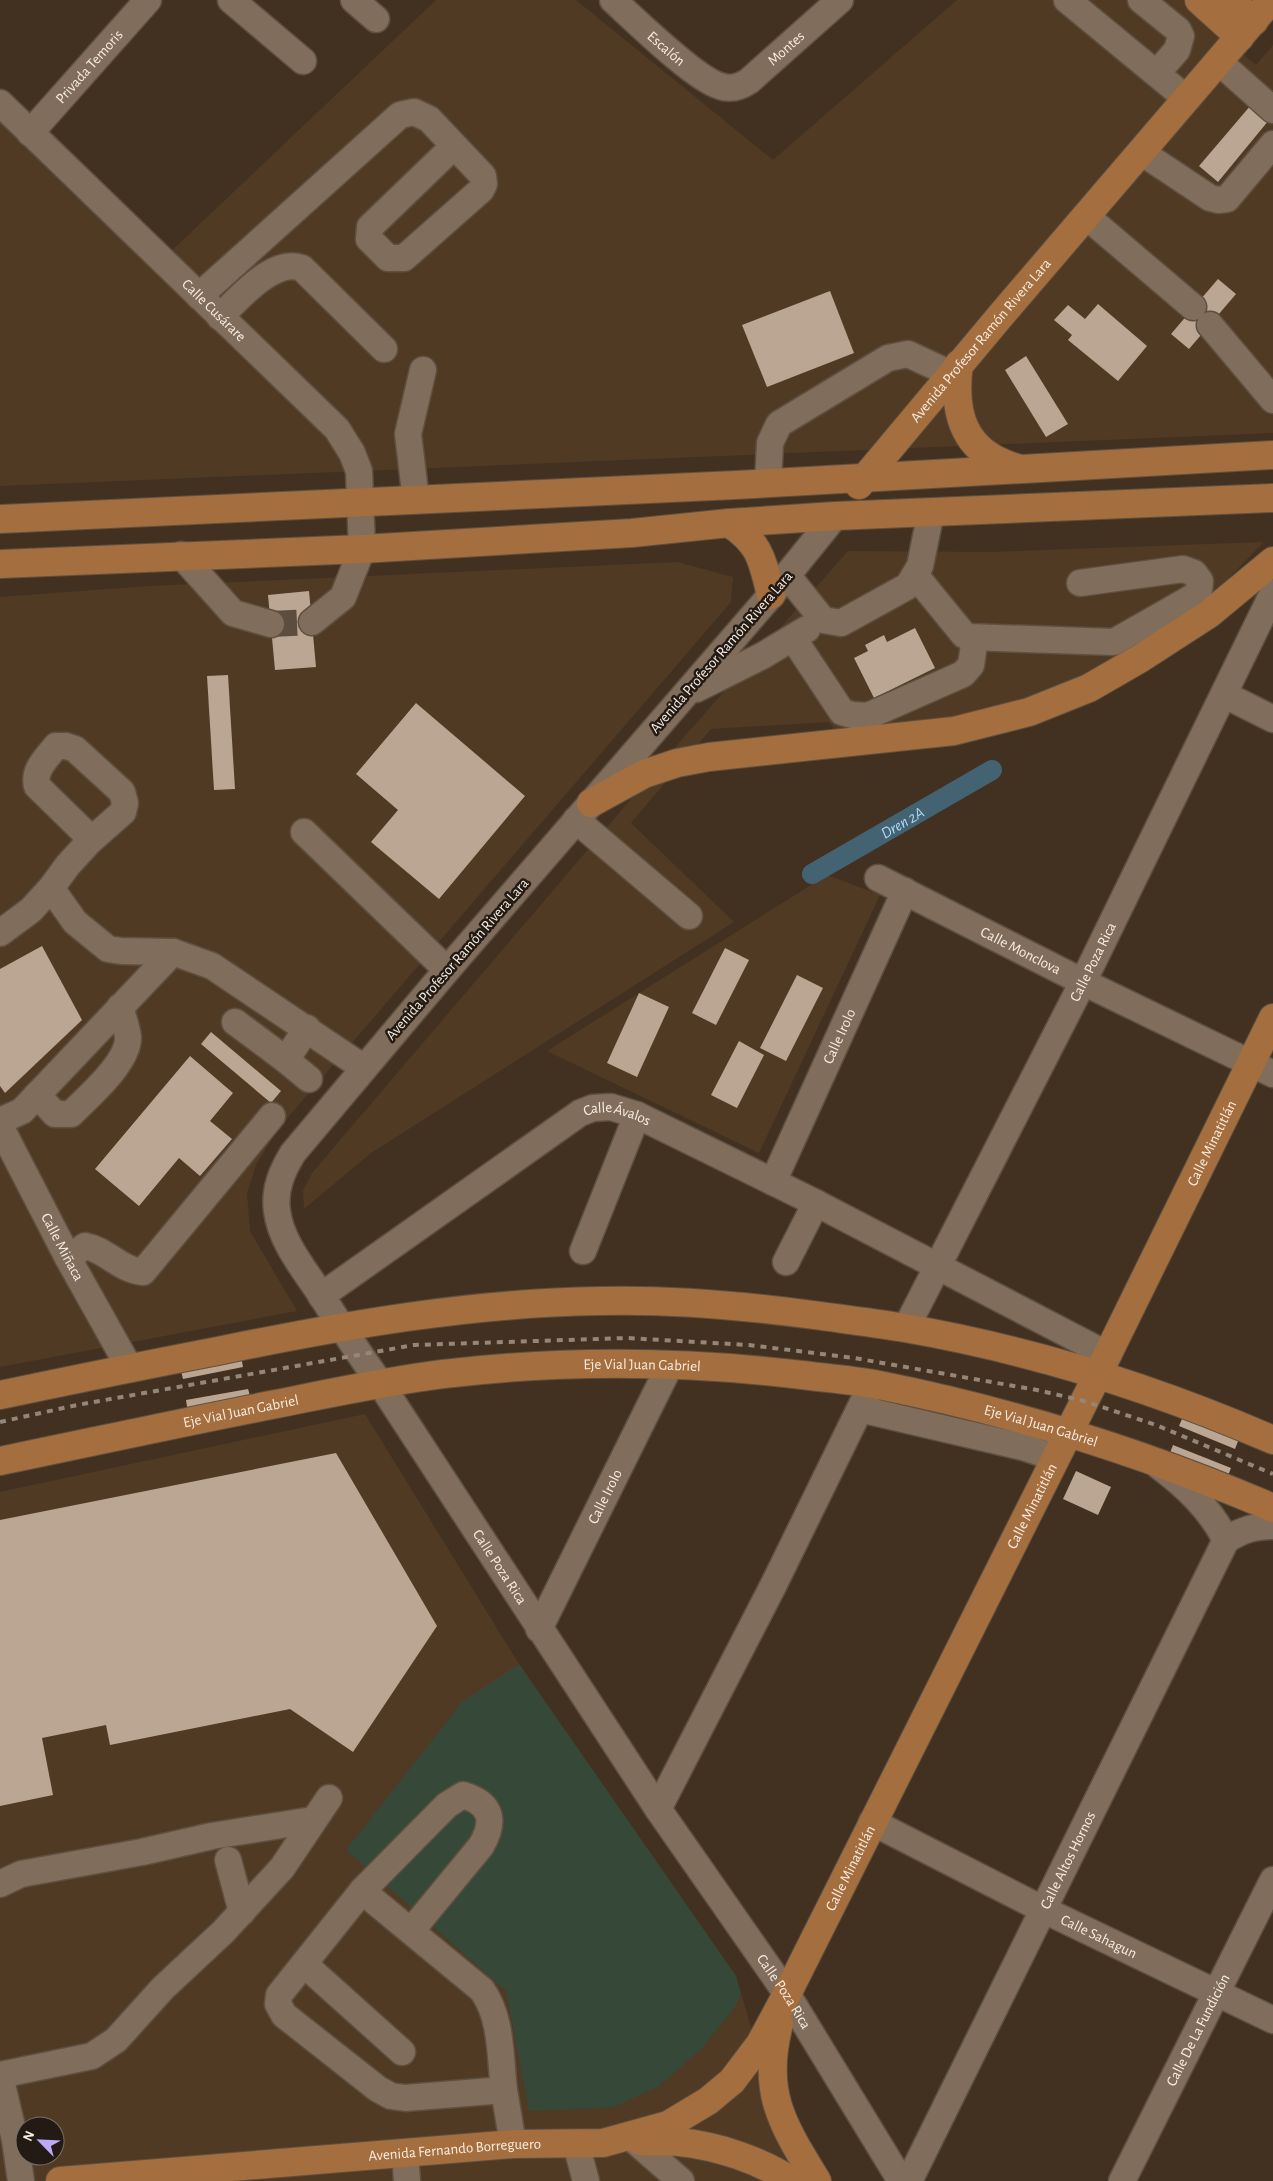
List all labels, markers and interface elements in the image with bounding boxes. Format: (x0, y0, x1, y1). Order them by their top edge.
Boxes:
street label: Privada Temoris (53, 27, 126, 106)
street label: Montes (765, 28, 808, 69)
street label: Escalón (644, 29, 687, 69)
street label: Avenida Profesor Ramón Rivera Lara (908, 256, 1054, 425)
street label: Calle Cusárare (179, 276, 249, 345)
street label: Avenida Profesor Ramón Rivera Lara (647, 569, 796, 736)
water label: Dren 2A (878, 804, 927, 842)
street label: Avenida Profesor Ramón Rivera Lara (383, 876, 532, 1043)
street label: Calle Poza Rica (1067, 920, 1119, 1004)
street label: Calle Monclova (978, 924, 1063, 977)
street label: Calle Irolo (821, 1007, 859, 1066)
street label: Calle Minatitlán (1185, 1098, 1239, 1188)
street label: Calle Ávalos (581, 1099, 653, 1129)
street label: Calle Miñaca (38, 1211, 86, 1283)
street label: Eje Vial Juan Gabriel (583, 1357, 701, 1374)
street label: Eje Vial Juan Gabriel (182, 1393, 300, 1431)
street label: Eje Vial Juan Gabriel (982, 1402, 1099, 1450)
street label: Calle Minatitlán (1005, 1461, 1060, 1551)
street label: Calle Irolo (585, 1467, 625, 1526)
street label: Calle Poza Rica (470, 1527, 529, 1607)
street label: Calle Altos Hornos (1038, 1809, 1099, 1911)
street label: Calle Minatitlán (823, 1823, 878, 1913)
street label: Calle Sahagun (1058, 1912, 1139, 1961)
street label: Calle Poza Rica (754, 1952, 813, 2032)
street label: Calle De La Fundición (1164, 1972, 1233, 2089)
north arrow (15, 2116, 65, 2166)
text: N (21, 2129, 37, 2143)
street label: Avenida Fernando Borreguero (368, 2137, 541, 2164)

